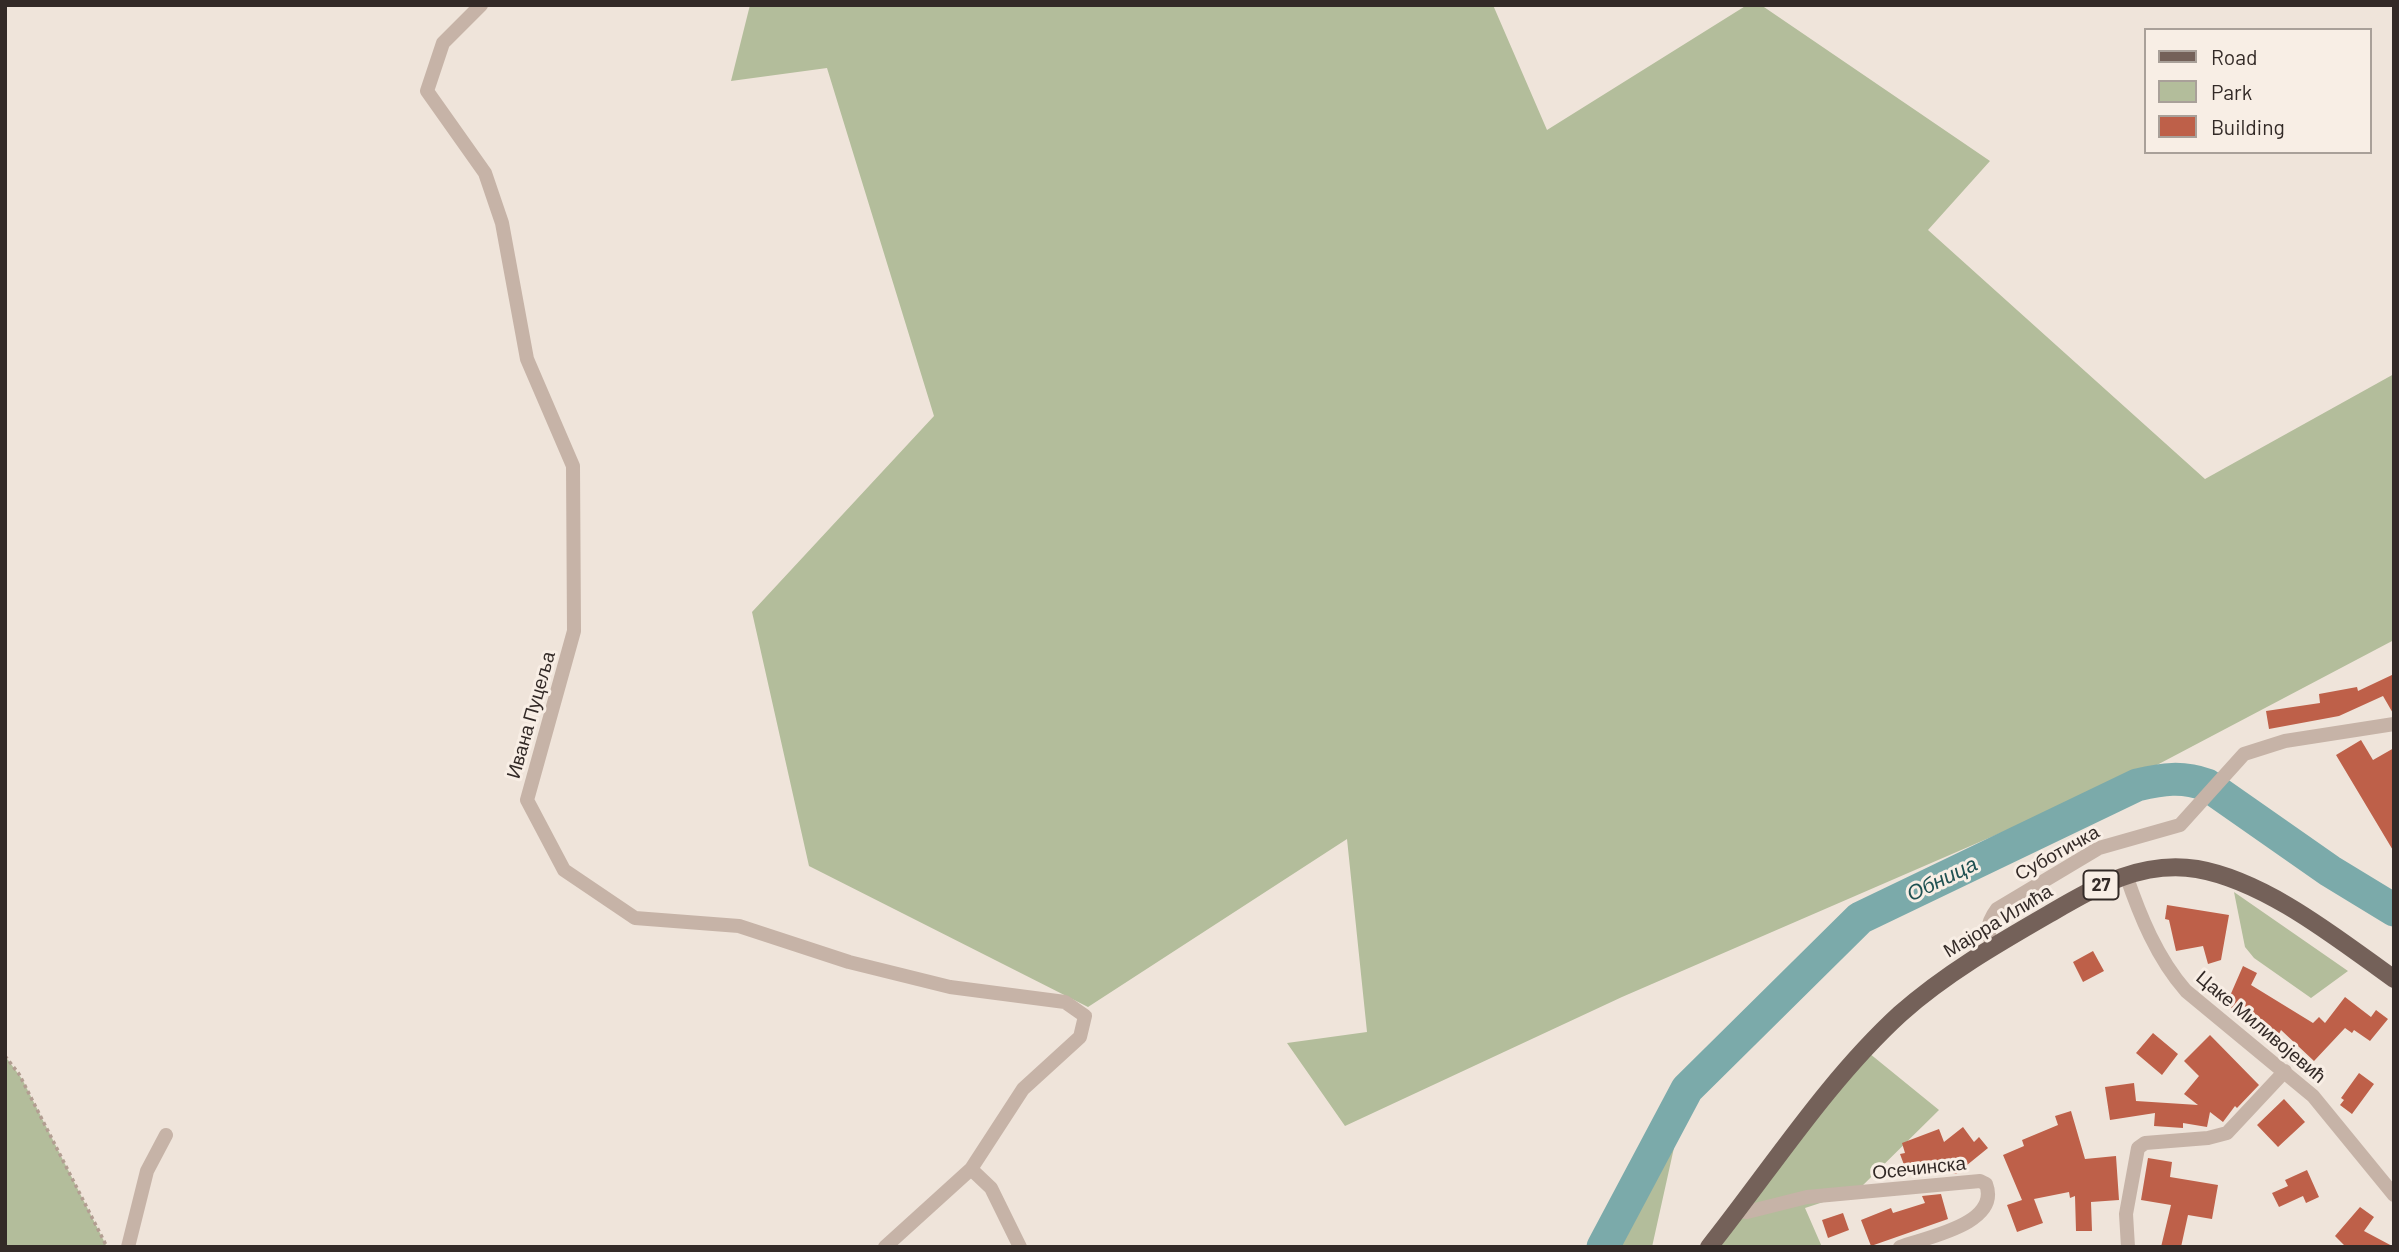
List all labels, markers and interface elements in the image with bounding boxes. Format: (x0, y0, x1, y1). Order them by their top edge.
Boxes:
legend (2144, 28, 2371, 154)
text: Road (2211, 44, 2257, 69)
text: Park (2211, 79, 2252, 104)
text: Building (2211, 114, 2285, 139)
street label: Ивана Пуцеља (502, 649, 560, 781)
street label: Суботичка (2011, 820, 2103, 886)
water label: Обница (1903, 851, 1981, 907)
road number: 27 (2084, 870, 2118, 900)
street label: Мајора Илића (1939, 880, 2057, 962)
street label: Цаке Миливојевић (2191, 966, 2331, 1088)
street label: Осечинска (1871, 1152, 1967, 1184)

